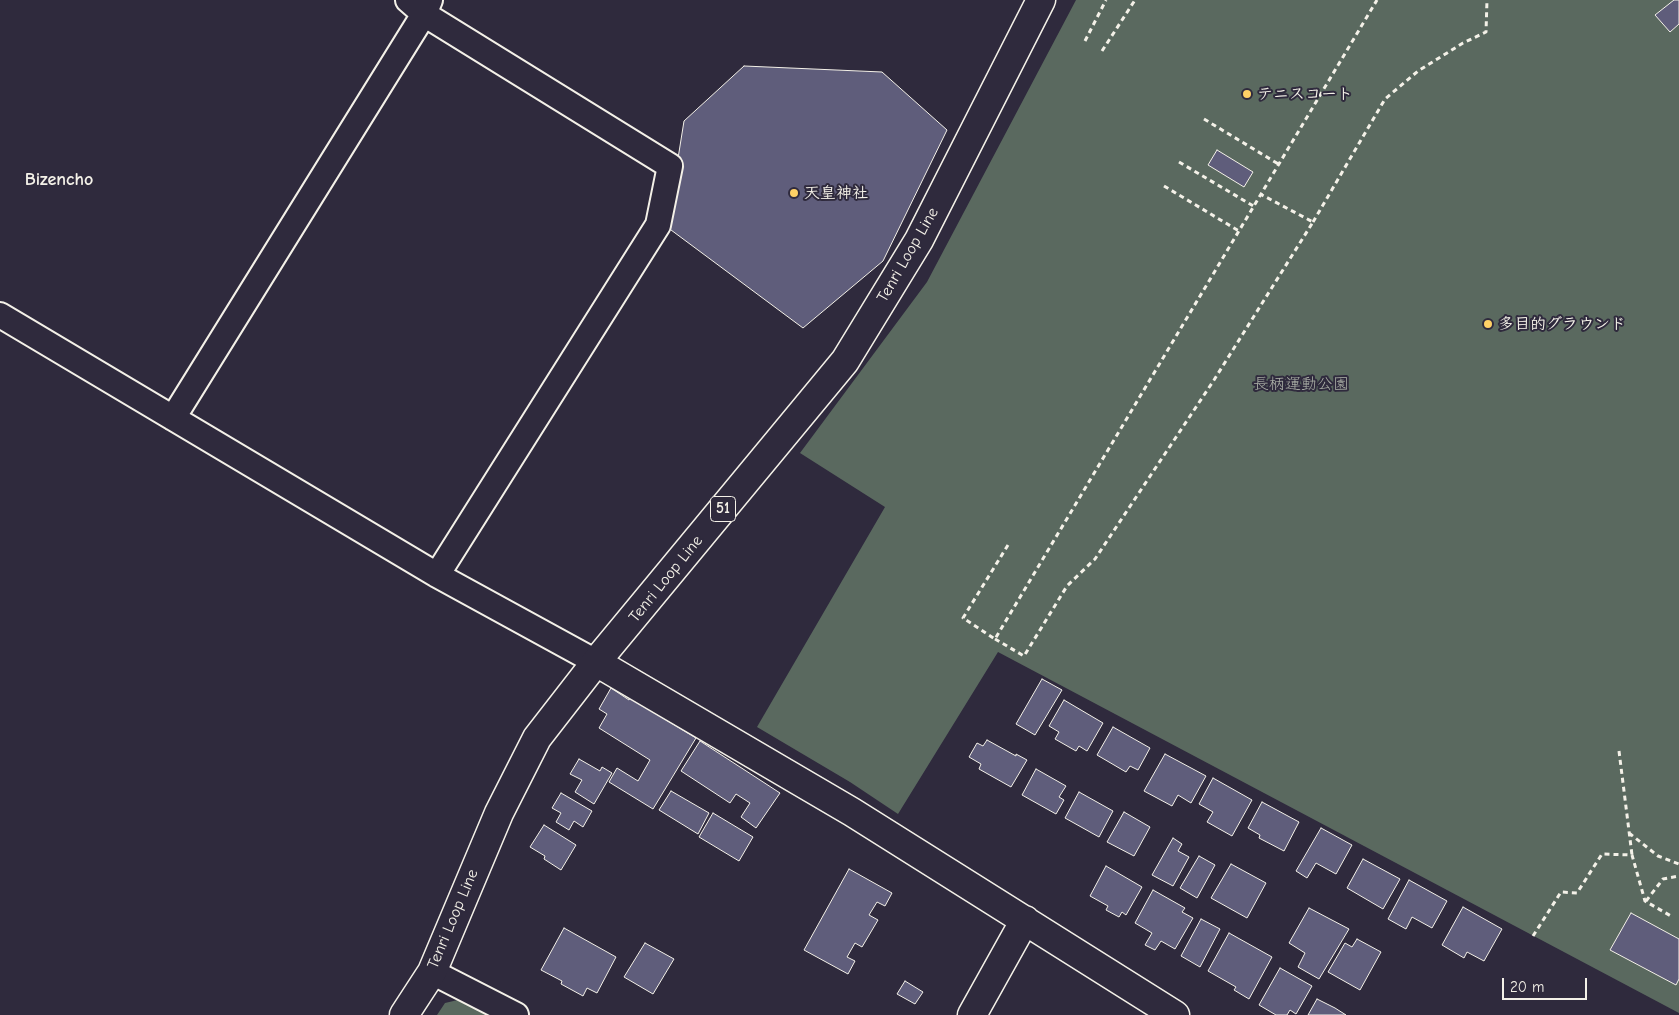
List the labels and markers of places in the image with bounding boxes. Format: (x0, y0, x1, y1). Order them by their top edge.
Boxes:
place label: テニスコート (1257, 84, 1353, 104)
marker: テニスコート (1241, 88, 1253, 100)
place label: 天皇神社 (804, 183, 868, 203)
marker: 天皇神社 (788, 187, 800, 199)
place label: 多目的グラウンド (1498, 314, 1626, 334)
marker: 多目的グラウンド (1482, 318, 1494, 330)

